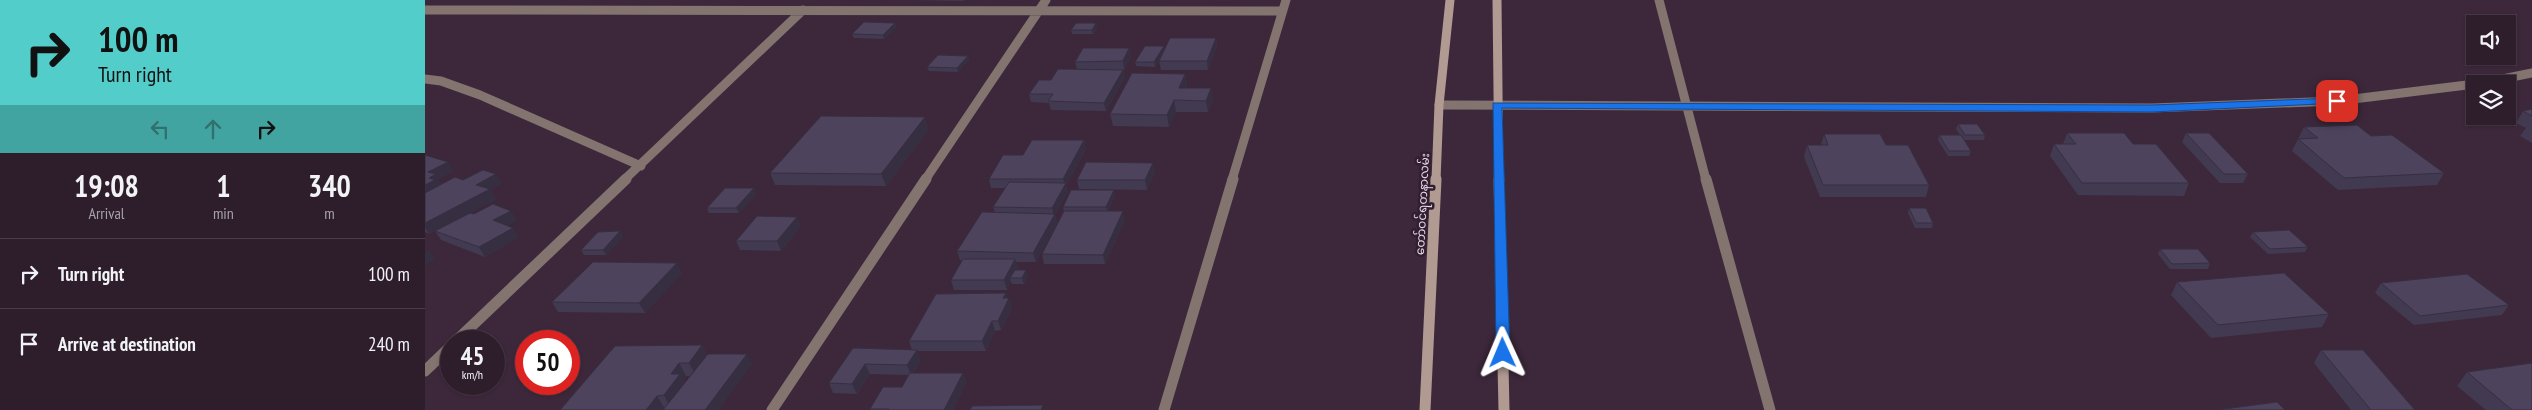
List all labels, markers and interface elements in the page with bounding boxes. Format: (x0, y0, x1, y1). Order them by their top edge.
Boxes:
map controls (2466, 15, 2516, 125)
button: sound (2466, 15, 2516, 65)
text: 100 m (98, 16, 179, 62)
icon: right (15, 20, 80, 85)
text: Turn right (98, 60, 172, 88)
button: layers (2466, 75, 2516, 125)
pin (2316, 80, 2358, 122)
icon: arrive (2323, 87, 2351, 115)
icon: left (146, 115, 174, 143)
icon: ahead (199, 115, 227, 143)
icon: right (252, 115, 280, 143)
street label: တော်ဝင်ရတနာလမ်း (1411, 153, 1435, 256)
text: 19:08 (74, 166, 139, 205)
text: 1 (216, 166, 231, 205)
text: 340 (308, 166, 351, 205)
text: Arrival (88, 203, 125, 223)
text: min (213, 203, 234, 223)
text: m (324, 203, 335, 223)
icon: right (15, 260, 43, 288)
text: Turn right (58, 262, 124, 286)
text: 100 m (368, 262, 410, 286)
position arrow (1476, 326, 1528, 378)
icon: arrive (15, 330, 43, 358)
speed limit sign: 50 (515, 330, 580, 395)
text: Arrive at destination (58, 332, 196, 356)
text: 240 m (368, 332, 410, 356)
text: 45 (461, 340, 484, 372)
text: km/h (462, 367, 483, 382)

